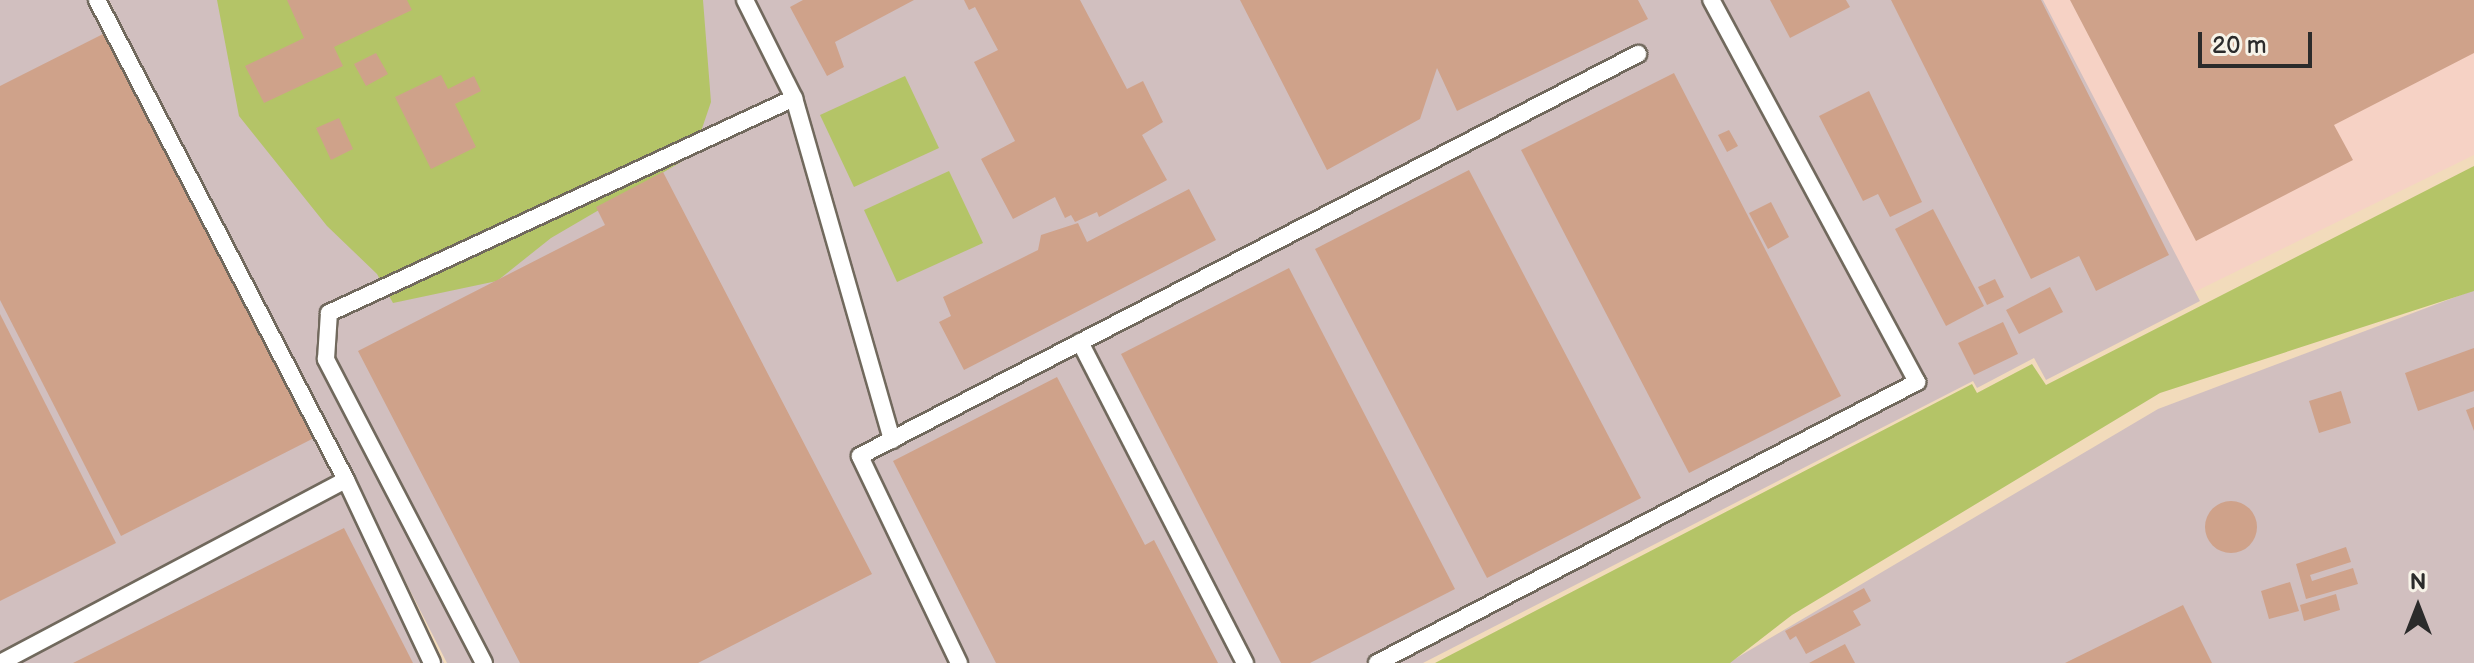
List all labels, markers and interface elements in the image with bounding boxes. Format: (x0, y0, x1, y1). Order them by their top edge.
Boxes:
scale bar (2202, 16, 2316, 66)
text: 20 m (2212, 31, 2267, 60)
north arrow (2378, 567, 2458, 647)
text: N (2410, 569, 2426, 596)

